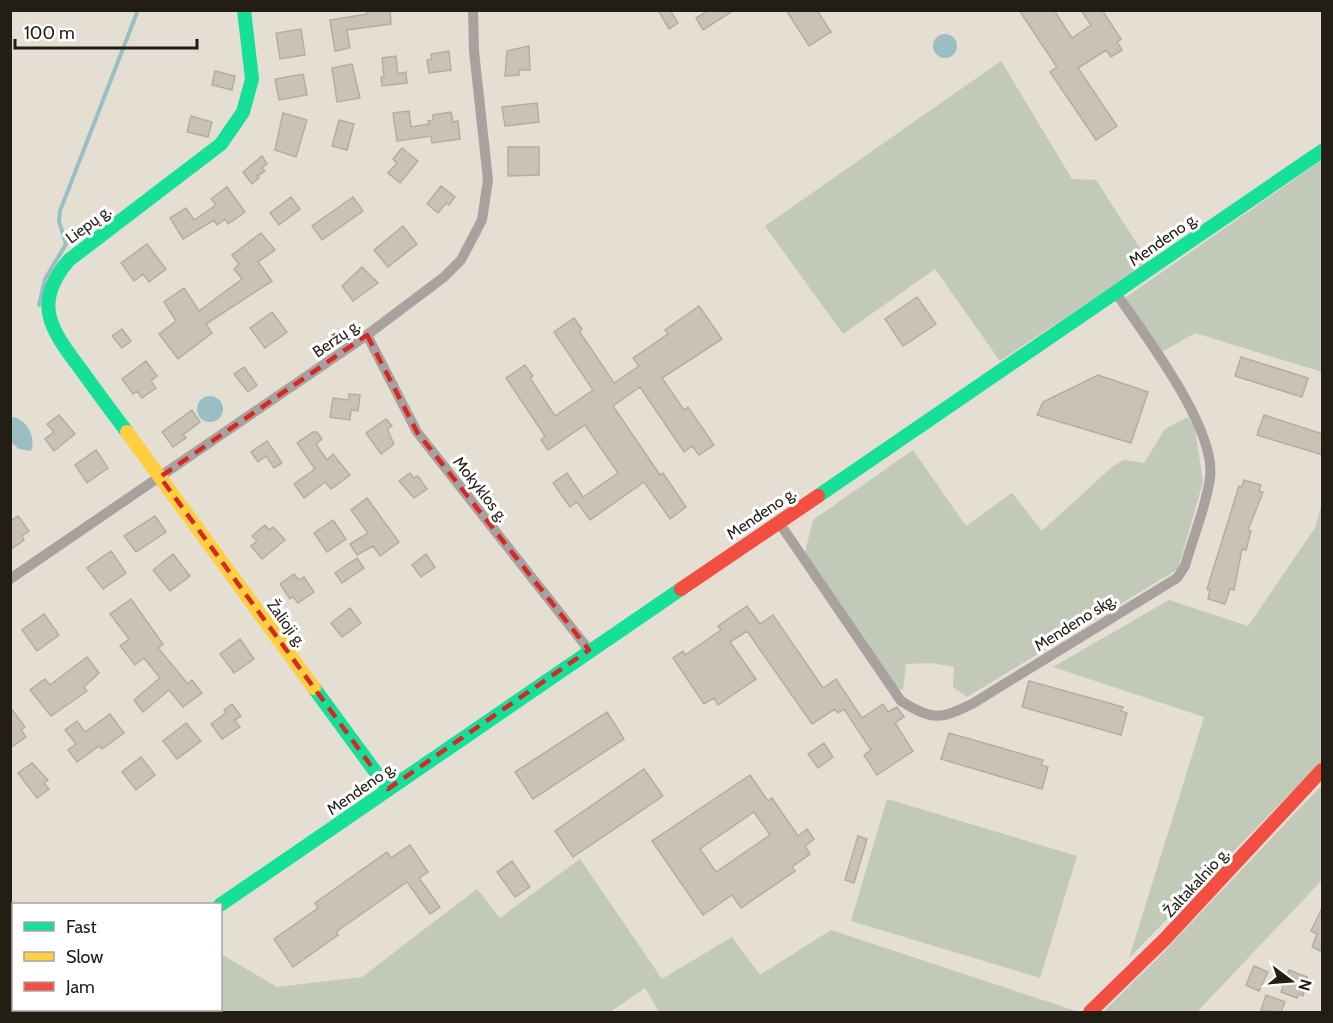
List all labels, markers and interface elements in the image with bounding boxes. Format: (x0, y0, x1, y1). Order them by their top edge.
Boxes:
scale bar (15, 12, 196, 50)
text: 100 m (24, 22, 75, 44)
street label: Liepų g. (62, 201, 115, 248)
street label: Mendeno g. (1125, 209, 1201, 270)
street label: Beržų g. (309, 315, 364, 362)
street label: Mokyklos g. (449, 453, 512, 526)
street label: Mendeno g. (723, 483, 800, 544)
street label: Mendeno skg. (1031, 590, 1120, 655)
street label: Žalioji g. (263, 596, 310, 651)
street label: Mendeno g. (323, 758, 399, 819)
street label: Žaltakalnio g. (1160, 844, 1233, 921)
legend (12, 903, 222, 1011)
text: Fast (66, 916, 97, 938)
text: Slow (66, 946, 103, 968)
north arrow (1261, 951, 1321, 1011)
text: Jam (65, 976, 95, 998)
text: N (1294, 977, 1316, 993)

